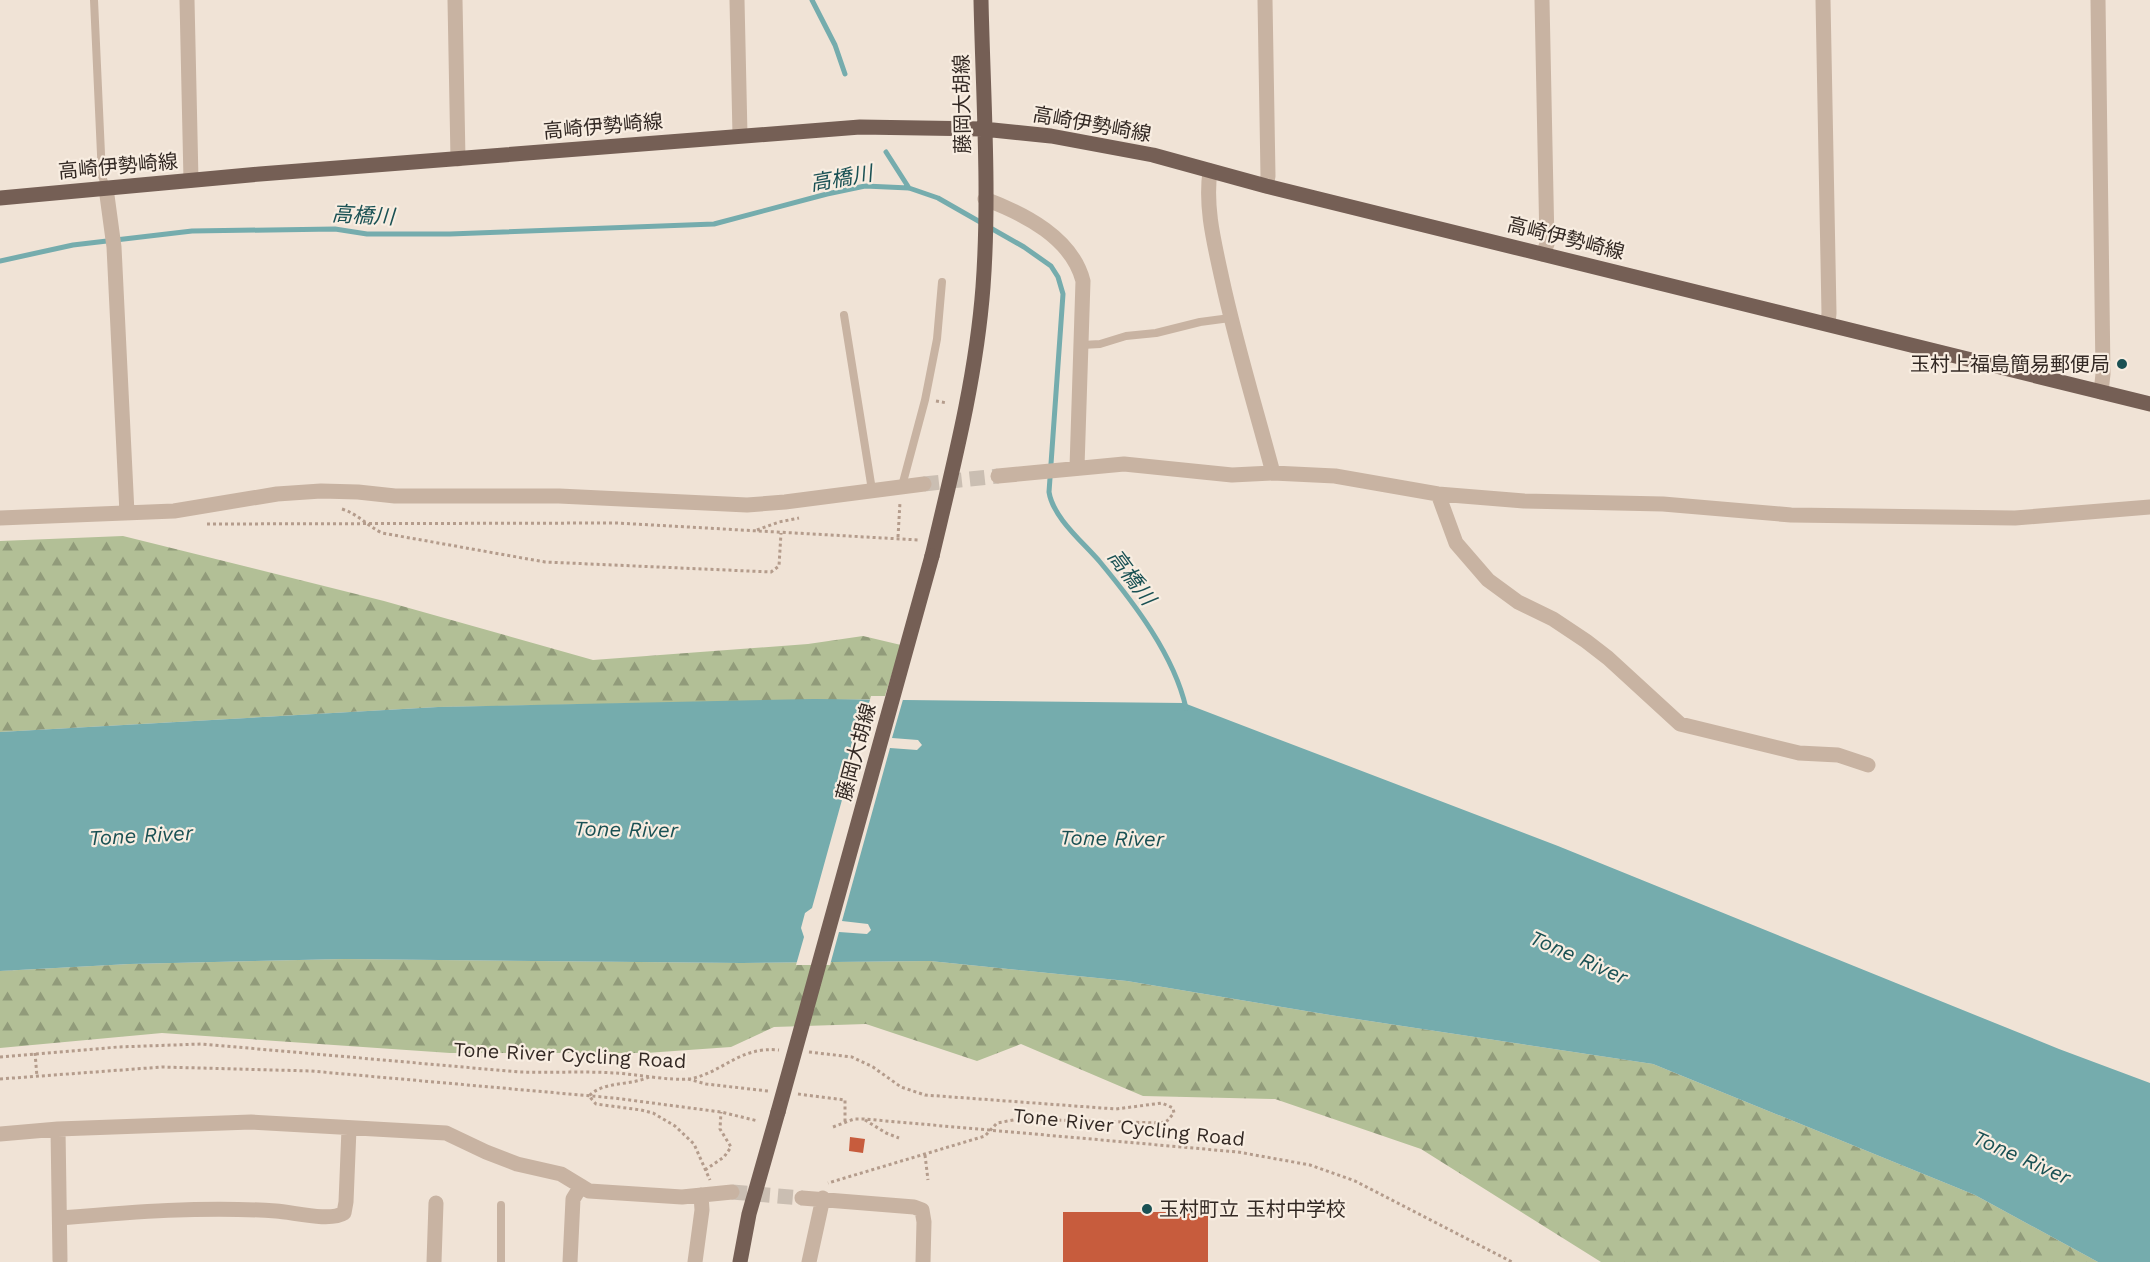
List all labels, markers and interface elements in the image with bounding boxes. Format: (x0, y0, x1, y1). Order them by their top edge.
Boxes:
street label: 藤岡大胡線 (949, 54, 975, 154)
street label: 高崎伊勢崎線 (1031, 102, 1153, 146)
street label: 高崎伊勢崎線 (542, 109, 664, 143)
street label: 高崎伊勢崎線 (57, 149, 179, 183)
water label: 高橋川 (808, 160, 876, 196)
water label: 高橋川 (331, 201, 397, 229)
street label: 高崎伊勢崎線 (1505, 212, 1627, 264)
place label: 玉村上福島簡易郵便局 (1910, 352, 2110, 376)
marker: 玉村上福島簡易郵便局 (2115, 357, 2129, 371)
water label: 高橋川 (1103, 544, 1162, 611)
street label: 藤岡大胡線 (831, 701, 881, 803)
water label: Tone River (574, 816, 679, 842)
water label: Tone River (88, 820, 195, 850)
water label: Tone River (1060, 825, 1165, 851)
water label: Tone River (1526, 924, 1632, 990)
street label: Tone River Cycling Road (453, 1037, 687, 1073)
street label: Tone River Cycling Road (1012, 1103, 1246, 1151)
water label: Tone River (1969, 1124, 2075, 1190)
place label: 玉村町立 玉村中学校 (1159, 1197, 1346, 1221)
marker: 玉村町立 玉村中学校 (1140, 1202, 1154, 1216)

